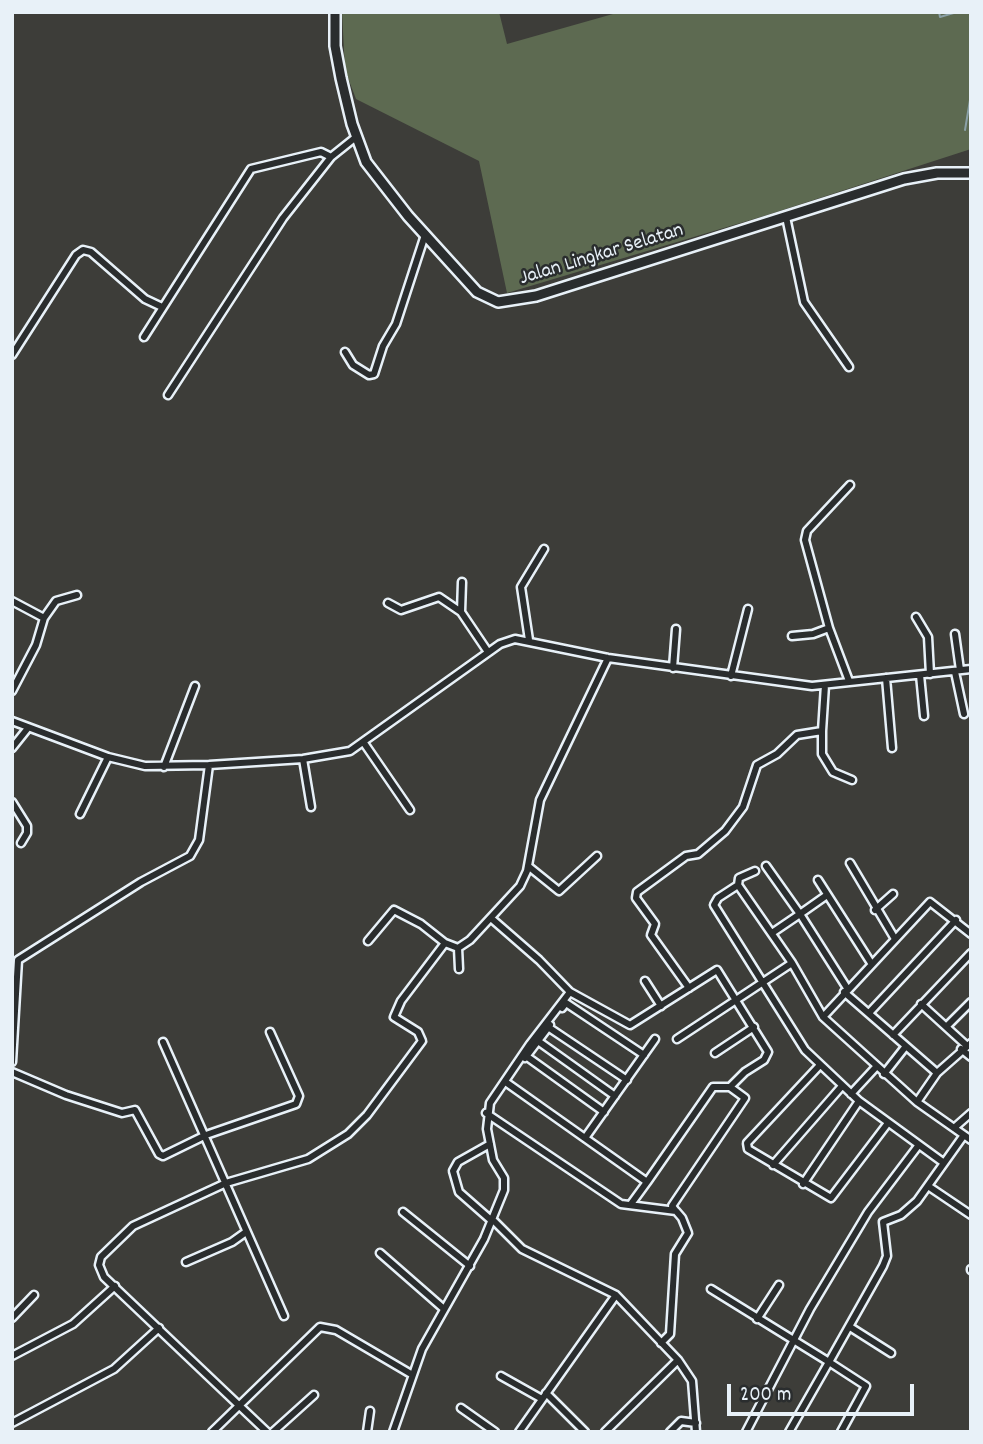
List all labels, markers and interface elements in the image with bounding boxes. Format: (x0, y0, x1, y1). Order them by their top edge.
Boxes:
street label: Jalan Lingkar Selatan (517, 219, 687, 293)
scale bar (731, 1370, 918, 1414)
text: 200 m (740, 1381, 791, 1411)

